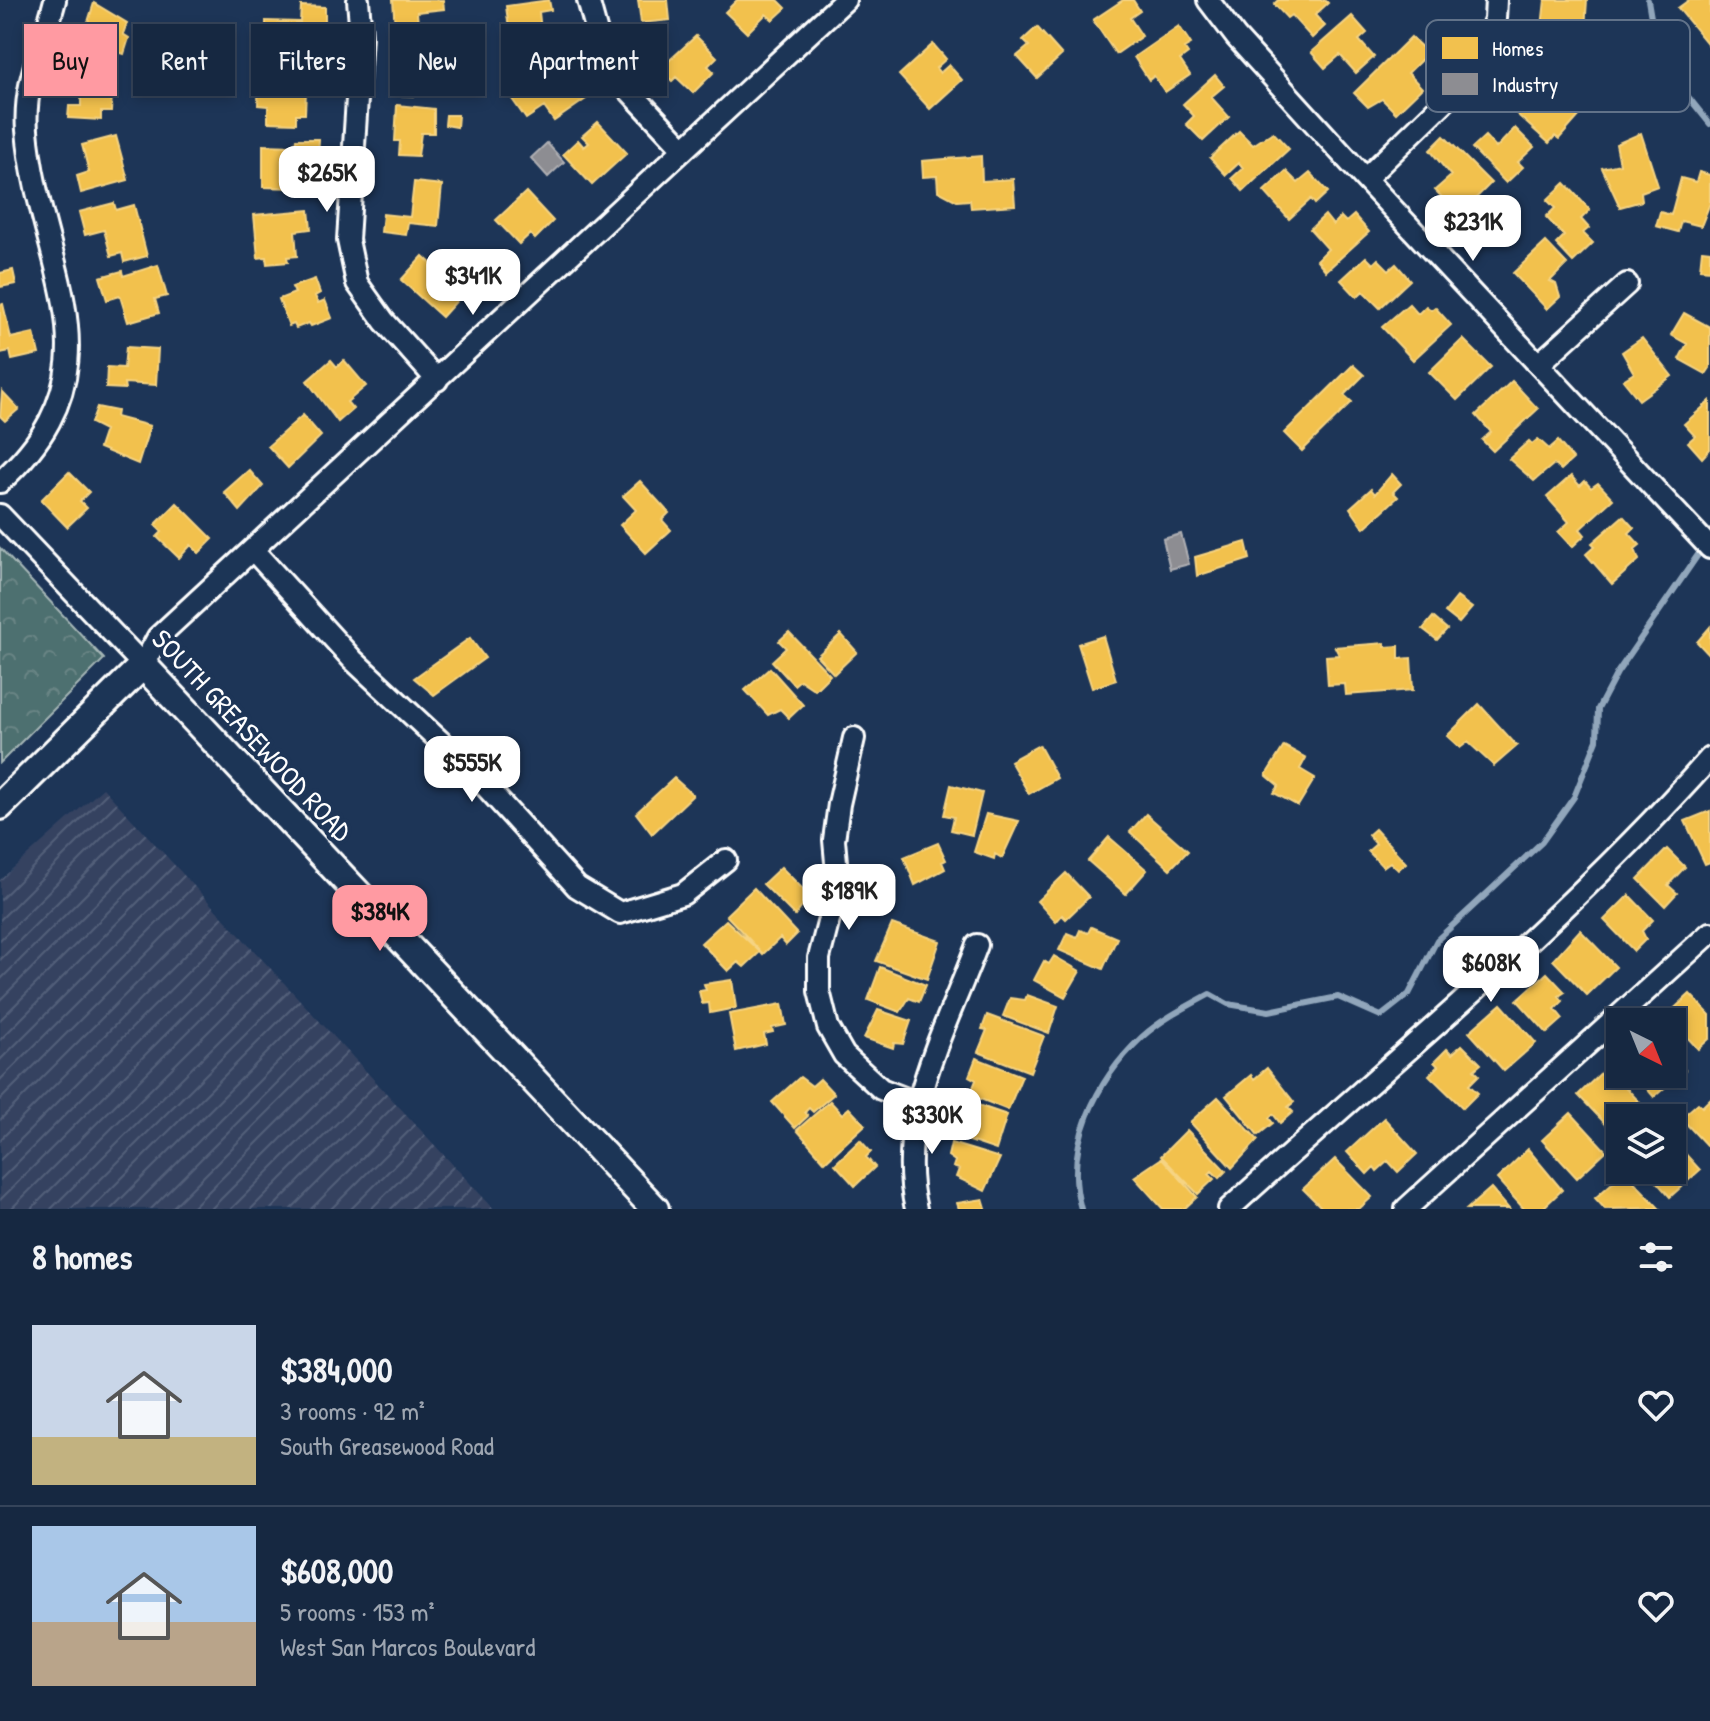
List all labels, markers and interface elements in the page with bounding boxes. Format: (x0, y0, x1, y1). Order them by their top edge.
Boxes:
legend (1426, 20, 1690, 112)
chip: Buy (24, 24, 117, 96)
chip: Rent (133, 24, 235, 96)
chip: Filters (251, 24, 374, 96)
chip: New (390, 24, 485, 96)
chip: Apartment (501, 24, 667, 96)
text: Homes (1492, 33, 1543, 63)
text: Industry (1492, 69, 1558, 99)
pin: $265K (271, 146, 383, 214)
text: $265K (297, 154, 357, 189)
pin: $231K (1417, 195, 1529, 263)
text: $231K (1443, 203, 1503, 238)
pin: $341K (417, 249, 529, 317)
text: $341K (444, 257, 502, 292)
street label: SOUTH GREASEWOOD ROAD (144, 621, 361, 850)
pin: $555K (416, 736, 528, 804)
text: $555K (442, 744, 502, 779)
pin: $189K (793, 864, 905, 932)
text: $189K (820, 872, 878, 907)
pin: $384K (324, 885, 436, 953)
text: $384K (350, 893, 410, 928)
pin: $608K (1435, 936, 1547, 1004)
text: $608K (1461, 944, 1521, 979)
north arrow (1606, 1008, 1686, 1088)
map controls (1606, 1008, 1686, 1184)
pin: $330K (876, 1088, 988, 1156)
text: $330K (901, 1096, 963, 1131)
button: layers (1606, 1104, 1686, 1184)
text: 8 homes (32, 1234, 132, 1280)
icon: filters (1634, 1235, 1678, 1279)
text: $384,000 (280, 1347, 393, 1393)
icon: home (96, 1357, 192, 1453)
icon: heart (1634, 1383, 1678, 1427)
text: 3 rooms · 92 m² (280, 1393, 425, 1428)
text: South Greasewood Road (280, 1428, 494, 1463)
text: $608,000 (280, 1548, 393, 1594)
icon: home (96, 1558, 192, 1654)
icon: heart (1634, 1584, 1678, 1628)
text: 5 rooms · 153 m² (280, 1594, 435, 1629)
text: West San Marcos Boulevard (280, 1629, 535, 1664)

